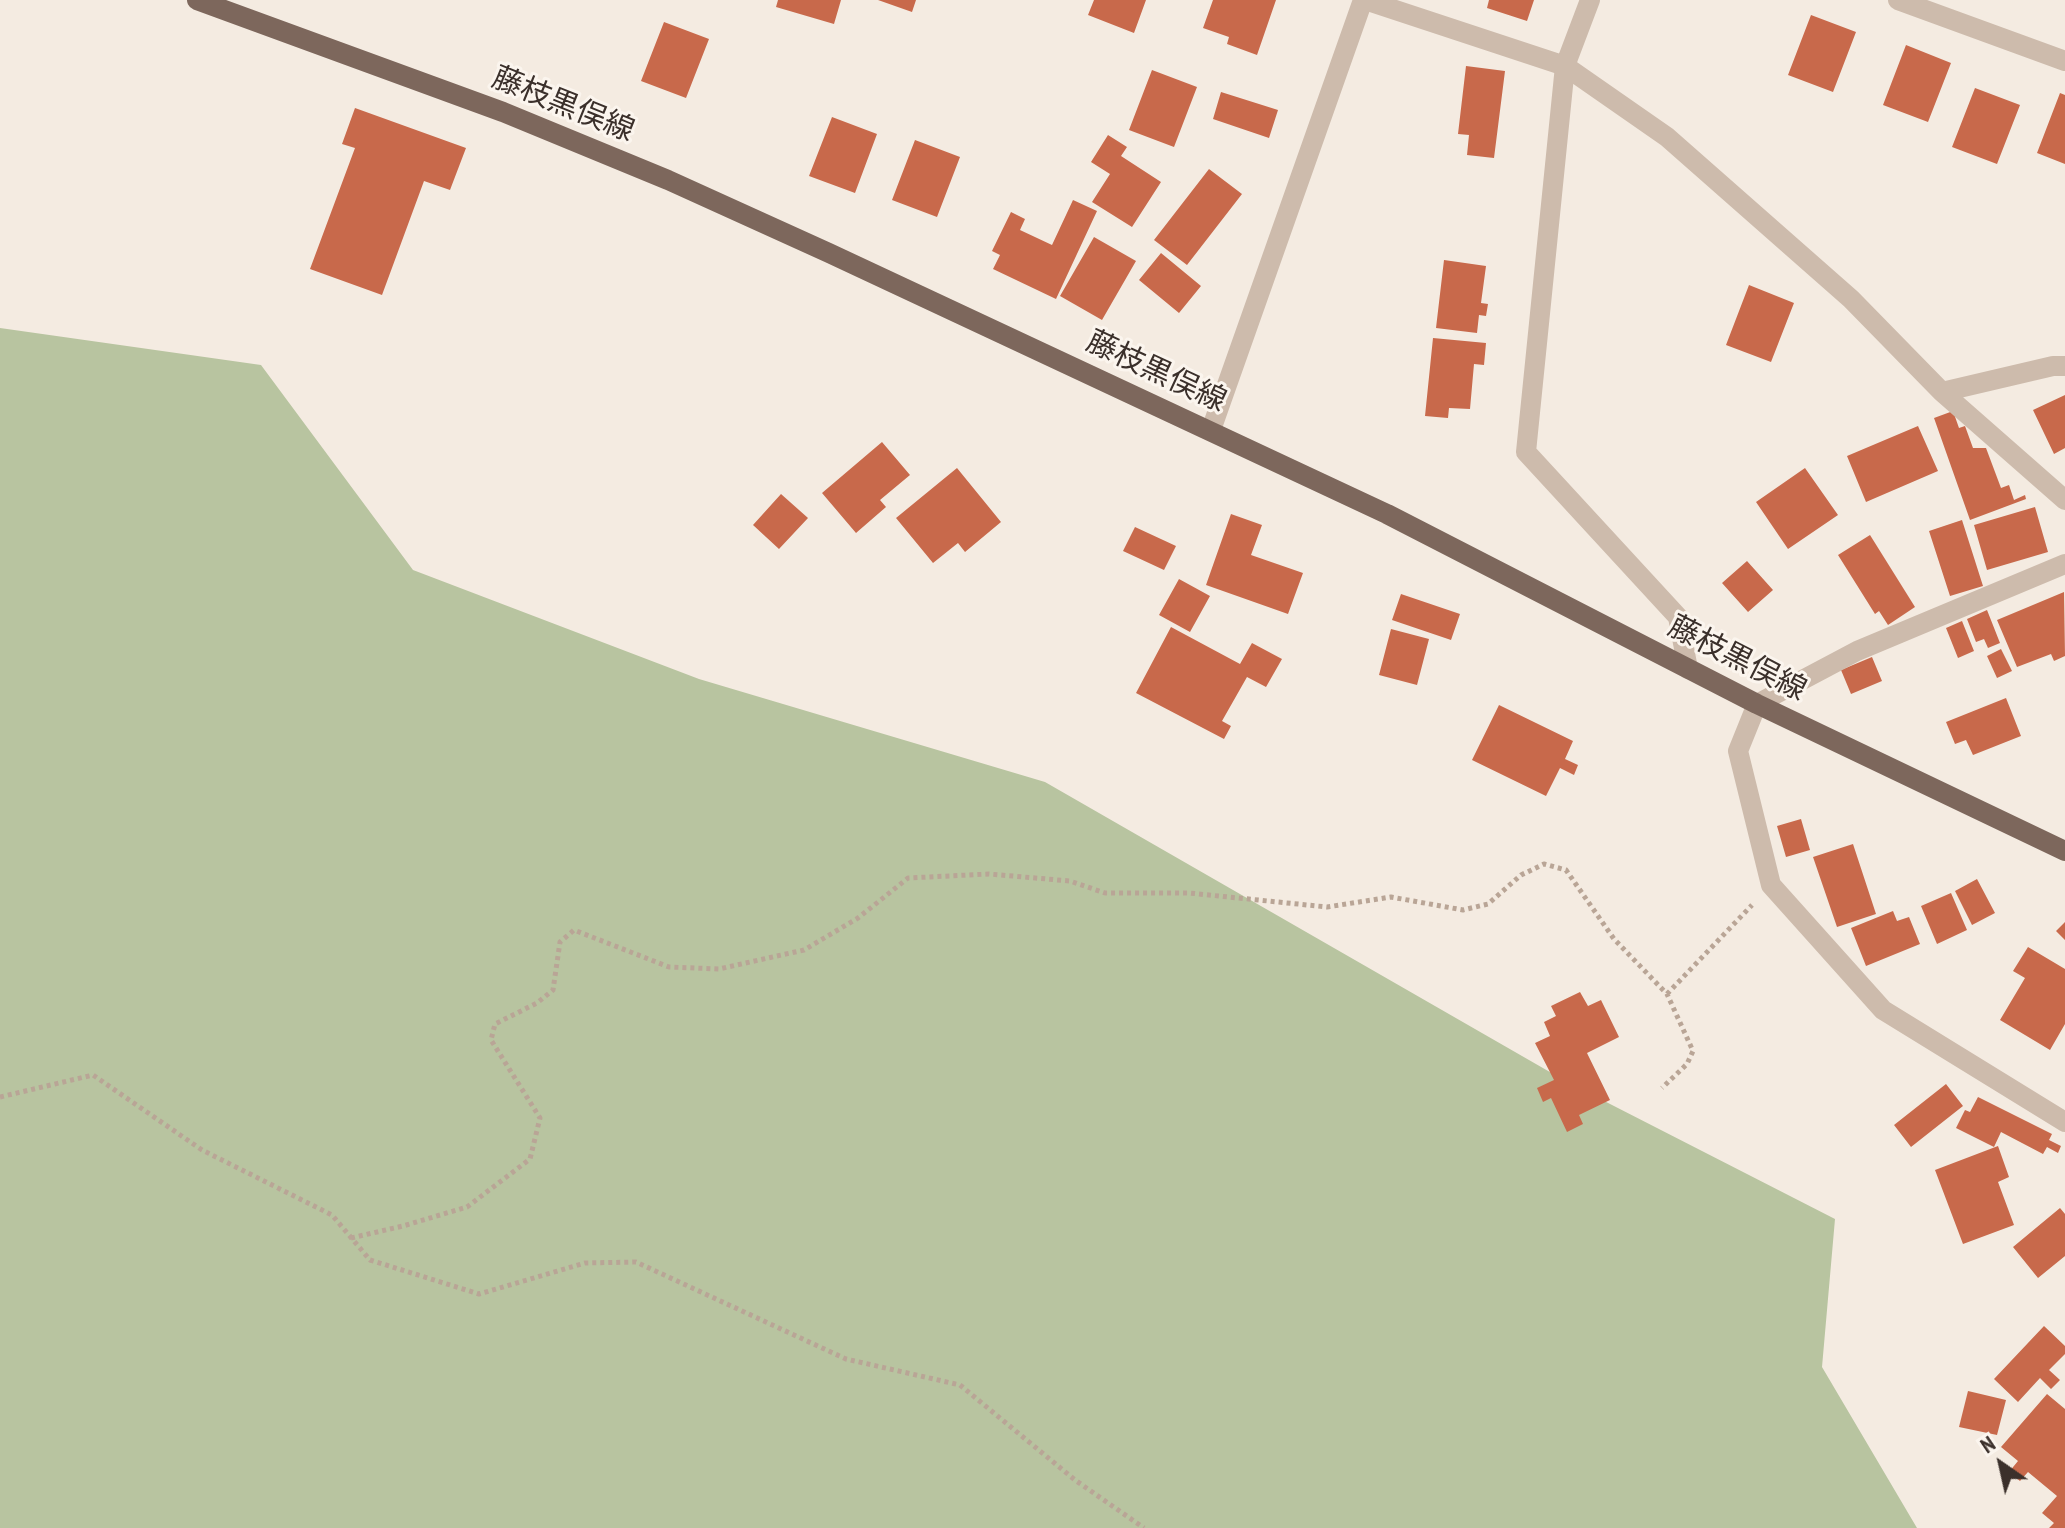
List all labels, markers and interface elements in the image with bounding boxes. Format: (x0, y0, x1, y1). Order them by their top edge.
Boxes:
street label: 藤枝黒俣線 (487, 60, 639, 150)
street label: 藤枝黒俣線 (1080, 324, 1232, 420)
street label: 藤枝黒俣線 (1662, 609, 1812, 709)
north arrow (1961, 1424, 2041, 1504)
text: N (1975, 1429, 2000, 1459)

